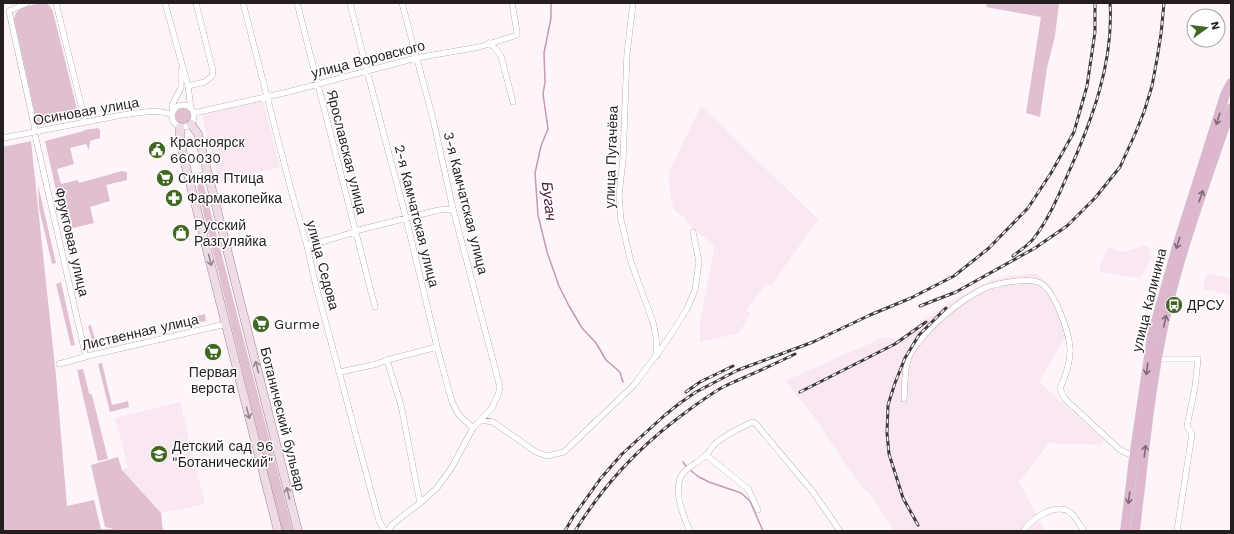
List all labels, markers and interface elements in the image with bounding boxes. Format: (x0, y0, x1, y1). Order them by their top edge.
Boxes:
north arrow (1186, 8, 1226, 48)
text: N (1208, 20, 1223, 31)
street label: улица Воровского (309, 37, 427, 81)
street label: Ярославская улица (324, 88, 370, 216)
street label: Осиновая улица (32, 94, 140, 128)
street label: улица Пугачёва (601, 105, 621, 209)
one-way arrow (1213, 113, 1221, 125)
street label: 3-я Камчатская улица (441, 130, 492, 276)
place label: Красноярск 660030 (170, 134, 246, 166)
public building icon: Красноярск 660030 (147, 140, 167, 160)
street label: 2-я Камчатская улица (392, 143, 442, 289)
supermarket icon: Синяя Птица (155, 168, 175, 188)
place label: Синяя Птица (178, 170, 264, 186)
water label: Бугач (538, 180, 560, 222)
street label: Фруктовая улица (52, 186, 92, 298)
pharmacy icon: Фармакопейка (164, 188, 184, 208)
place label: Фармакопейка (187, 190, 282, 206)
one-way arrow (1198, 190, 1206, 202)
place label: Русский Разгуляйка (194, 217, 267, 249)
street label: улица Седова (303, 219, 343, 312)
shop icon: Русский Разгуляйка (171, 223, 191, 243)
one-way arrow (1174, 236, 1181, 249)
street label: улица Калинина (1128, 246, 1170, 353)
one-way arrow (207, 253, 214, 266)
bus stop icon: ДРСУ (1164, 295, 1184, 315)
place label: ДРСУ (1187, 297, 1224, 313)
street label: Лиственная улица (80, 311, 200, 353)
supermarket icon: Gurme (251, 314, 271, 334)
one-way arrow (1161, 315, 1169, 328)
place label: Gurme (274, 316, 320, 332)
supermarket icon: Первая верста (203, 342, 223, 362)
street label: Ботанический бульвар (257, 345, 309, 493)
one-way arrow (252, 361, 260, 374)
one-way arrow (1143, 362, 1151, 375)
place label: Первая верста (189, 364, 237, 396)
one-way arrow (245, 406, 252, 419)
place label: Детский сад 96 "Ботанический" (172, 438, 273, 470)
school or university icon: Детский сад 96 "Ботанический" (149, 444, 169, 464)
one-way arrow (1141, 445, 1149, 458)
one-way arrow (284, 487, 292, 500)
one-way arrow (1125, 491, 1133, 504)

